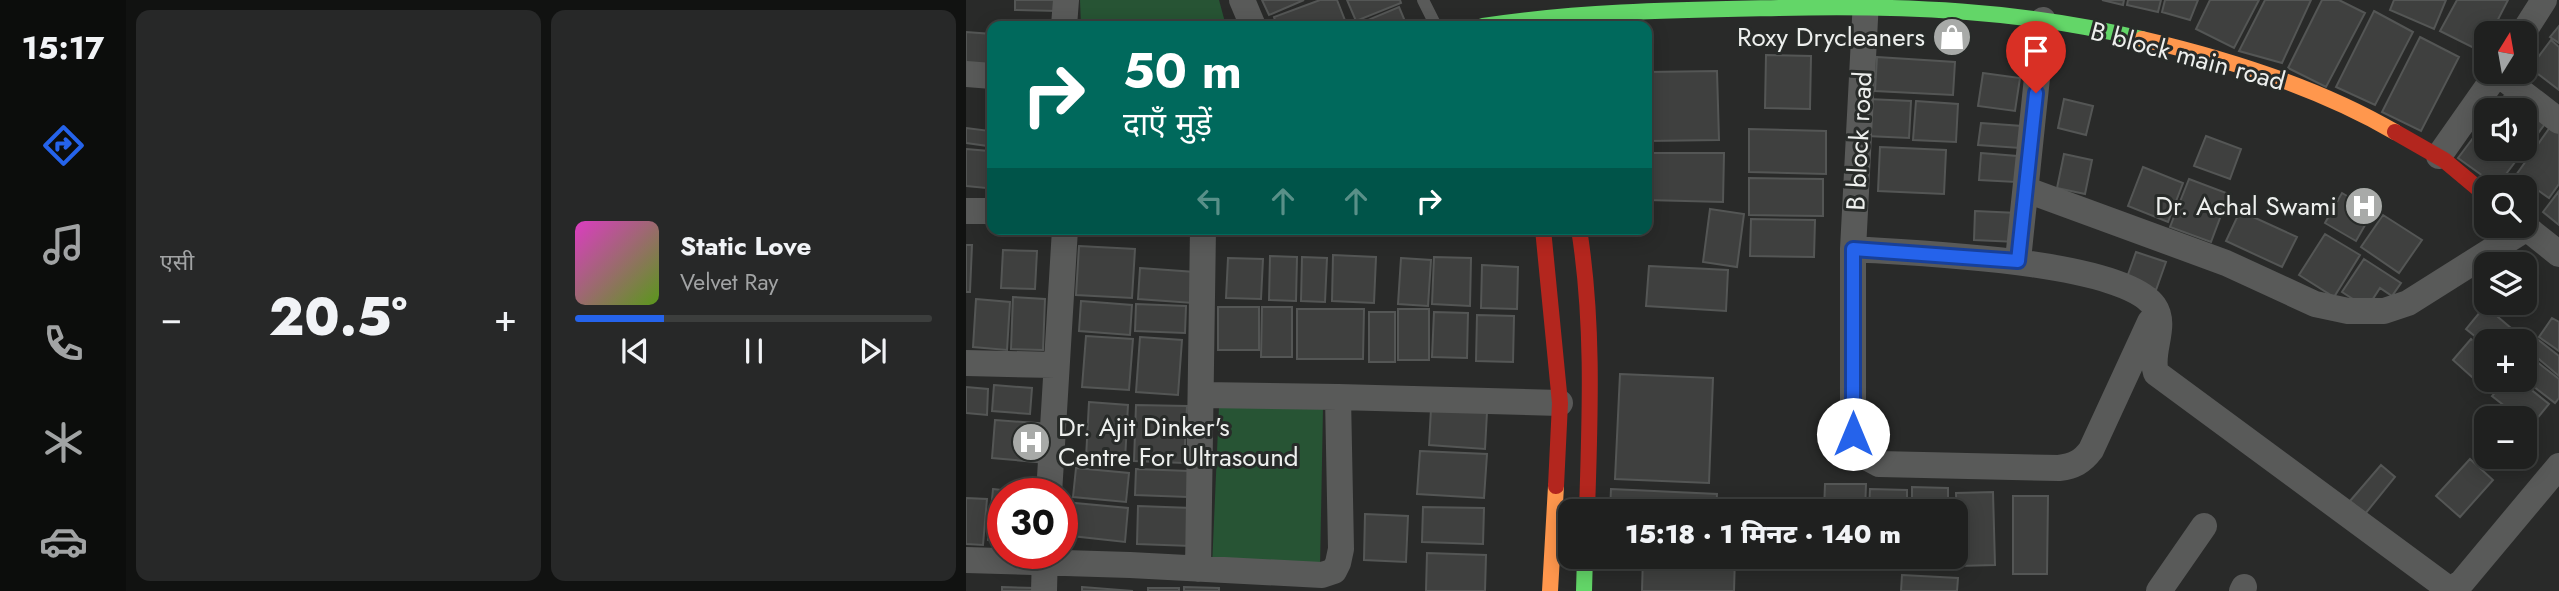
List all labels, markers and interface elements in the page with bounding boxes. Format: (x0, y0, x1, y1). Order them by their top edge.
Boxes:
street label: B block main road (2086, 12, 2290, 100)
shop icon: Roxy Drycleaners (1931, 16, 1973, 58)
place label: Roxy Drycleaners (1737, 18, 1925, 56)
pin (2006, 21, 2066, 93)
north arrow (2474, 21, 2538, 84)
map controls (2474, 21, 2537, 469)
text: 15:17 (22, 25, 104, 71)
icon: arrive (2017, 32, 2055, 70)
text: 50 m (1123, 36, 1242, 106)
icon: right (1008, 49, 1099, 140)
street label: B block road (1836, 71, 1882, 211)
button: sound (2474, 98, 2537, 161)
text: दाएँ मुड़ें (1123, 101, 1212, 147)
icon: directions (39, 121, 88, 170)
button: search (2474, 175, 2537, 238)
icon: left (1191, 182, 1229, 220)
icon: ahead (1264, 182, 1302, 220)
icon: ahead (1337, 182, 1375, 220)
icon: right (1410, 182, 1448, 220)
hospital icon: Dr. Achal Swami (2343, 185, 2385, 227)
place label: Dr. Achal Swami (2155, 187, 2337, 225)
icon: music (39, 220, 88, 269)
text: Static Love (680, 227, 812, 265)
text: एसी (160, 245, 194, 279)
button: layers (2474, 252, 2537, 315)
text: Velvet Ray (680, 265, 778, 299)
text: 20.5° (269, 279, 407, 355)
text: − (160, 290, 182, 345)
text: + (494, 290, 517, 345)
icon: phone (39, 319, 88, 368)
button: + (2474, 329, 2537, 392)
icon: previous (616, 332, 654, 370)
icon: pause (735, 332, 773, 370)
icon: next (854, 332, 892, 370)
position arrow (1816, 397, 1890, 471)
button: − (2474, 406, 2537, 469)
place label: Dr. Ajit Dinker's Centre For Ultrasound (1058, 408, 1299, 476)
icon: climate (39, 418, 88, 467)
hospital icon: Dr. Ajit Dinker's Centre For Ultrasound (1010, 421, 1052, 463)
speed limit sign: 30 (987, 478, 1078, 569)
text: 15:18 · 1 मिनट · 140 m (1625, 515, 1901, 553)
icon: car (39, 517, 88, 566)

